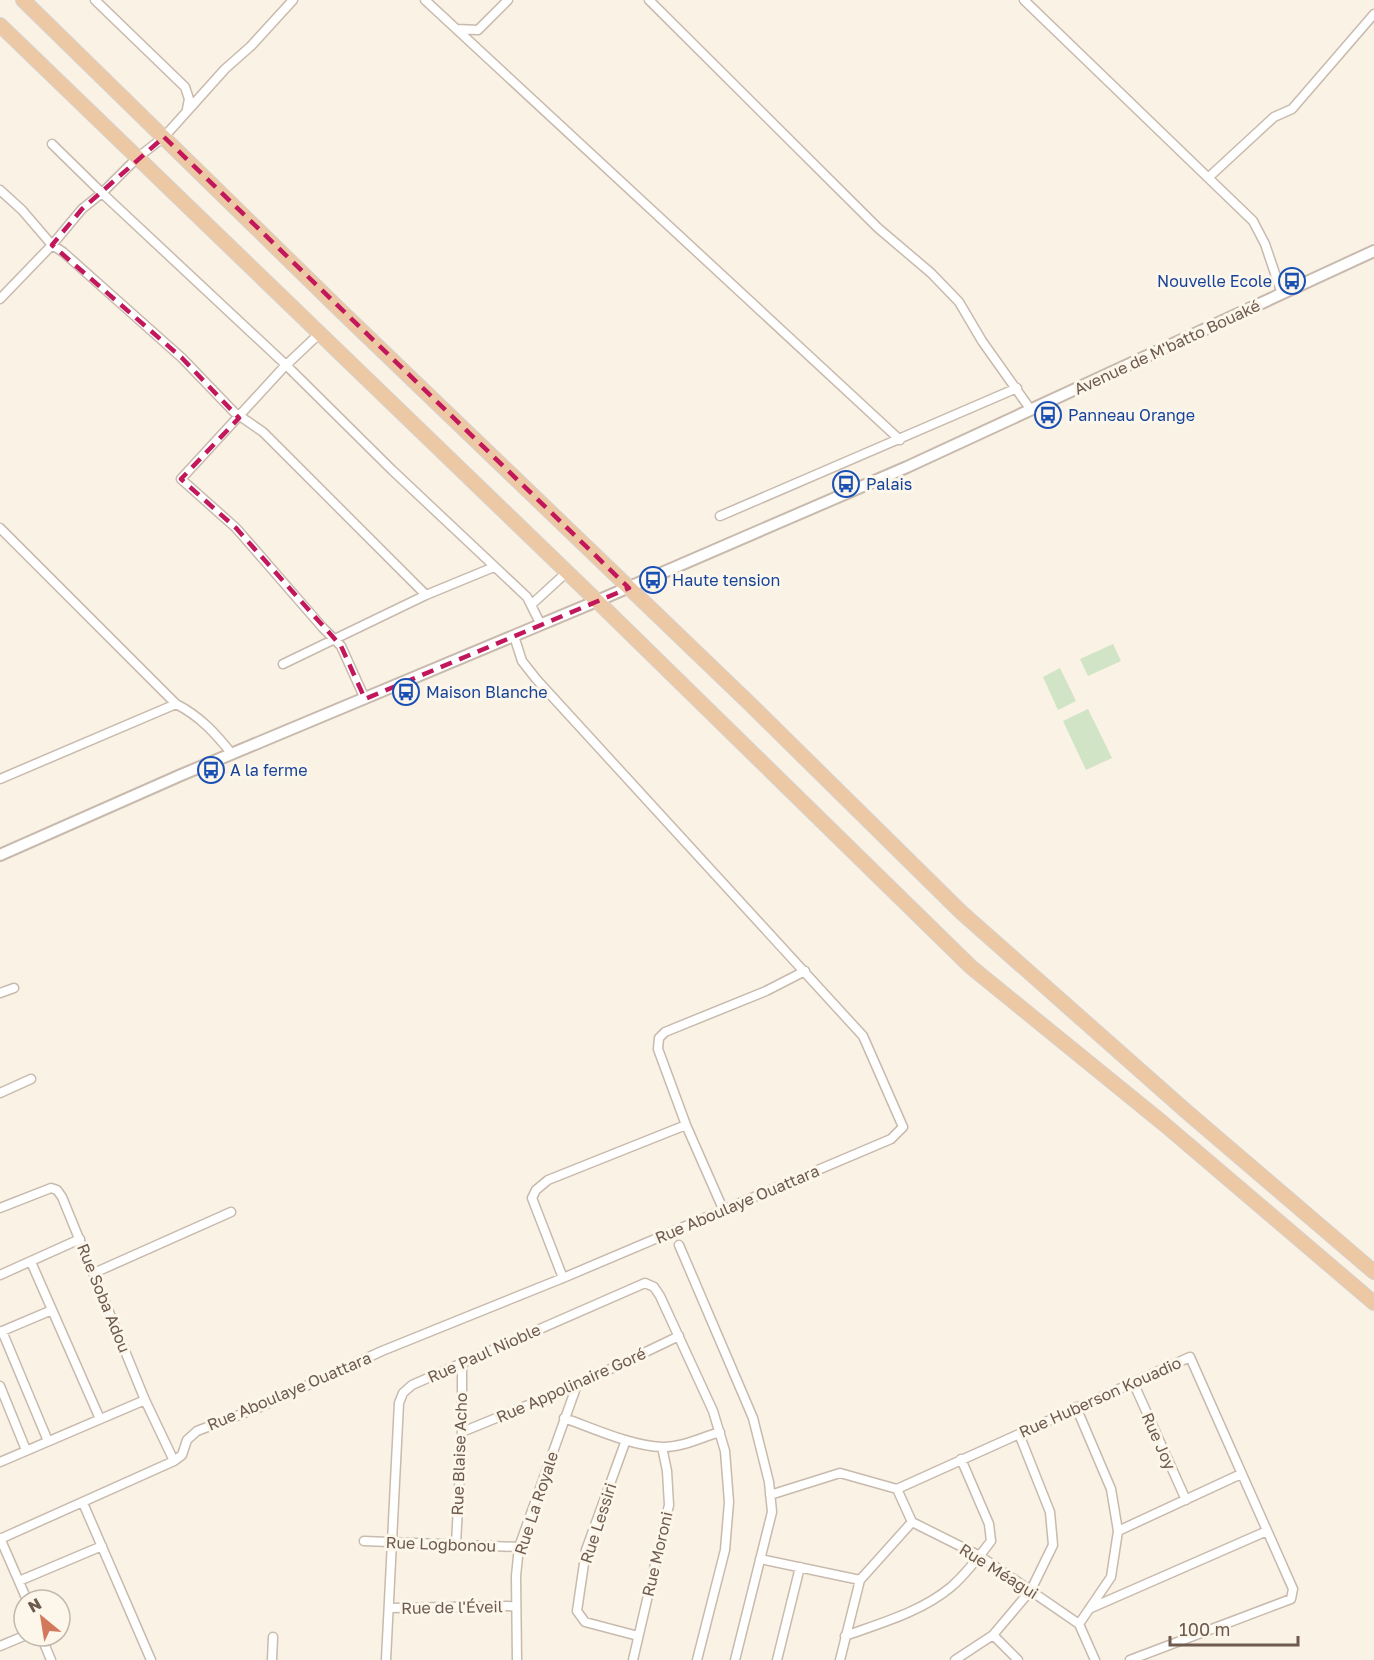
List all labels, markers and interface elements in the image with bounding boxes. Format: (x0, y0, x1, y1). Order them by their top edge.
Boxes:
bus stop icon: Nouvelle Ecole (1277, 266, 1307, 296)
place label: Nouvelle Ecole (1157, 271, 1272, 291)
street label: Avenue de M'batto Bouaké (1071, 295, 1263, 399)
bus stop icon: Panneau Orange (1033, 400, 1063, 430)
place label: Panneau Orange (1068, 405, 1195, 425)
bus stop icon: Palais (831, 469, 861, 499)
place label: Palais (866, 474, 912, 494)
bus stop icon: Haute tension (638, 565, 668, 595)
place label: Haute tension (672, 570, 780, 590)
bus stop icon: Maison Blanche (391, 677, 421, 707)
place label: Maison Blanche (426, 682, 548, 702)
bus stop icon: A la ferme (196, 755, 226, 785)
place label: A la ferme (230, 760, 308, 780)
street label: Rue Aboulaye Ouattara (652, 1160, 822, 1248)
street label: Rue Soba Adou (73, 1241, 135, 1355)
street label: Rue Paul Nioble (424, 1319, 544, 1387)
street label: Rue Appolinaire Goré (493, 1343, 649, 1427)
street label: Rue Aboulaye Ouattara (204, 1347, 374, 1435)
street label: Rue Huberson Kouadio (1016, 1352, 1184, 1442)
street label: Rue Blaise Acho (447, 1392, 471, 1516)
street label: Rue Joy (1138, 1409, 1180, 1473)
street label: Rue La Royale (510, 1449, 562, 1557)
street label: Rue Lessiri (576, 1480, 620, 1566)
street label: Rue Moroni (638, 1510, 676, 1598)
street label: Rue Logbonou (385, 1532, 497, 1556)
street label: Rue Méagui (956, 1539, 1042, 1603)
north arrow (12, 1588, 72, 1648)
text: N (24, 1593, 45, 1617)
street label: Rue de l'Éveil (401, 1596, 503, 1618)
scale bar (1170, 1609, 1298, 1647)
text: 100 m (1179, 1618, 1230, 1640)

